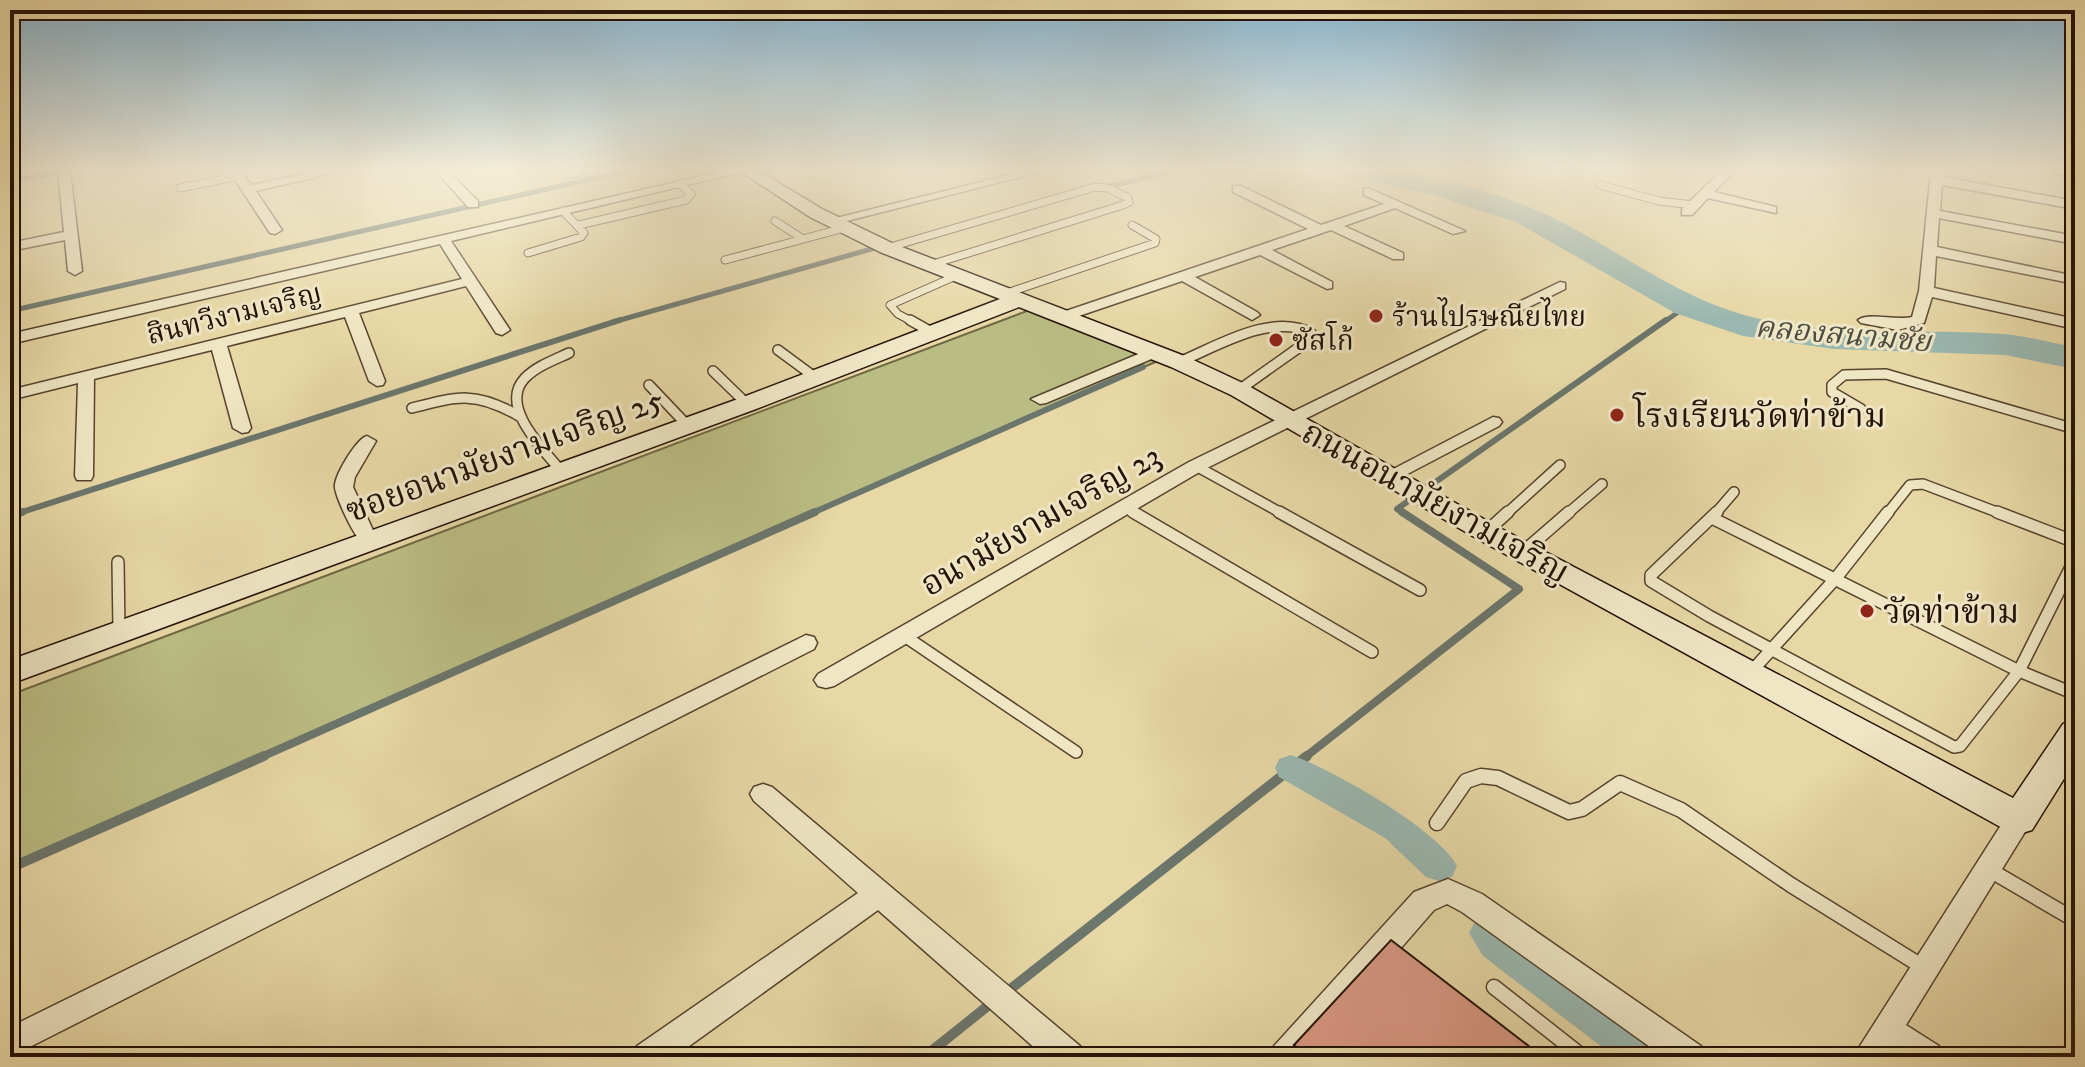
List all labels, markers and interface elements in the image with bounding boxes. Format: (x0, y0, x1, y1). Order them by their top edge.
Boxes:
street label: สินทวีงามเจริญ (144, 276, 325, 353)
place label: ร้านไปรษณียไทย (1392, 297, 1586, 335)
marker: ร้านไปรษณียไทย (1367, 307, 1385, 325)
water label: คลองสนามชัย (1754, 309, 1934, 362)
place label: ซัสโก้ (1292, 321, 1354, 359)
marker: ซัสโก้ (1267, 331, 1285, 349)
street label: ซอยอนามัยงามเจริญ 25 (340, 379, 669, 533)
place label: โรงเรียนวัดท่าข้าม (1632, 392, 1886, 438)
marker: โรงเรียนวัดท่าข้าม (1608, 406, 1626, 424)
street label: ถนนอนามัยงามเจริญ (1294, 412, 1576, 594)
street label: อนามัยงามเจริญ 23 (913, 435, 1169, 607)
place label: วัดท่าข้าม (1883, 592, 2019, 634)
marker: วัดท่าข้าม (1858, 602, 1876, 620)

